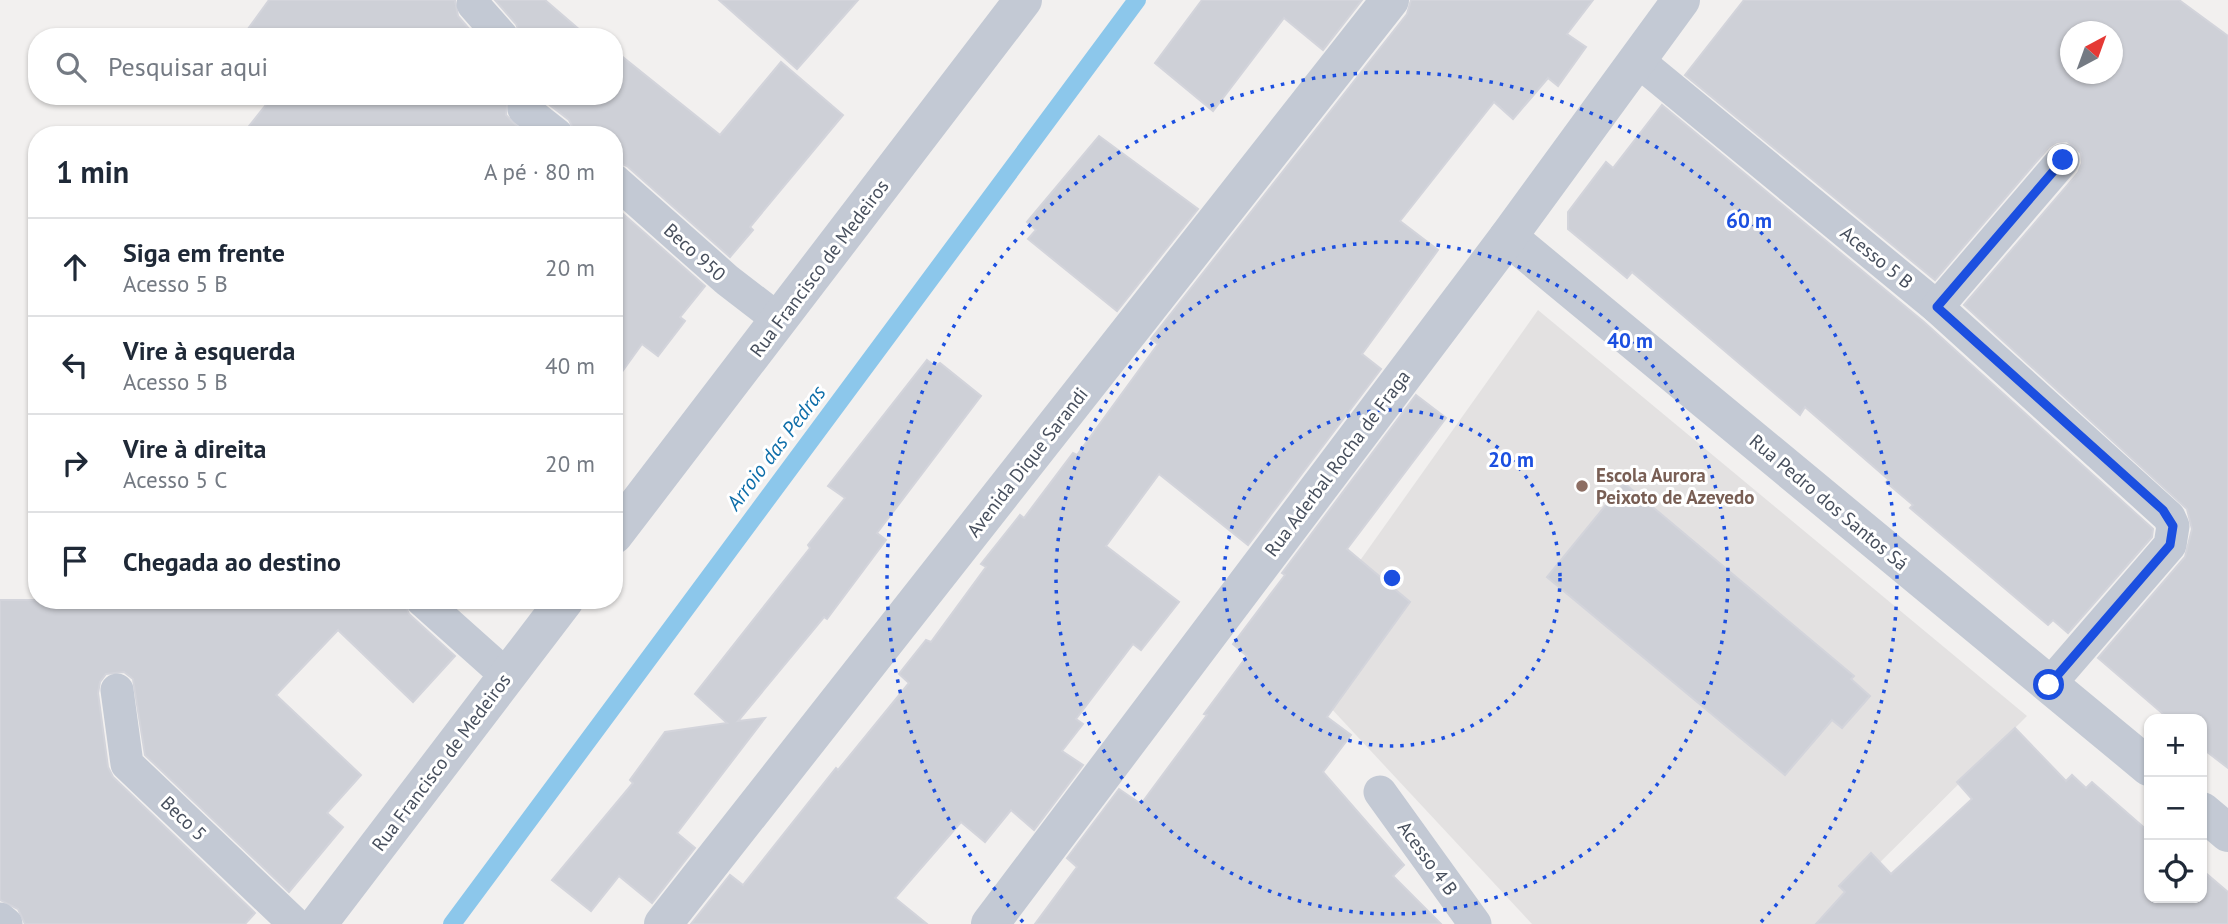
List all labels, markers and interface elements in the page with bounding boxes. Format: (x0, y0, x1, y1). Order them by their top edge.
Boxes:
north arrow (2060, 21, 2123, 84)
search box (28, 28, 623, 105)
icon: search (52, 48, 90, 86)
text: Pesquisar aqui (108, 50, 268, 83)
route end (2047, 144, 2078, 175)
text: 1 min (56, 152, 129, 191)
text: A pé · 80 m (484, 157, 595, 186)
street label: Rua Francisco de Medeiros (744, 174, 894, 362)
text: 60 m (1726, 207, 1772, 234)
street label: Beco 950 (659, 218, 731, 286)
street label: Acesso 5 B (1836, 220, 1918, 294)
text: Siga em frente (123, 236, 285, 269)
icon: ahead (56, 248, 94, 286)
text: 20 m (545, 253, 595, 282)
text: Acesso 5 B (123, 269, 228, 298)
text: 40 m (1607, 327, 1653, 354)
text: Vire à esquerda (123, 334, 295, 367)
icon: left (56, 346, 94, 384)
text: 40 m (545, 351, 595, 380)
street label: Rua Aderbal Rocha de Fraga (1259, 365, 1415, 561)
text: Acesso 5 B (123, 367, 228, 396)
water label: Arroio das Pedras (719, 379, 832, 516)
street label: Avenida Dique Sarandi (961, 382, 1093, 542)
street label: Rua Pedro dos Santos Sá (1745, 429, 1913, 575)
text: Vire à direita (123, 432, 266, 465)
icon: right (56, 444, 94, 482)
text: 20 m (1488, 446, 1534, 473)
text: 20 m (545, 449, 595, 478)
place label: Escola Aurora Peixoto de Azevedo (1596, 463, 1754, 509)
text: Acesso 5 C (123, 465, 227, 494)
marker: Escola Aurora Peixoto de Azevedo (1574, 478, 1590, 494)
icon: arrive (56, 542, 94, 580)
text: Chegada ao destino (123, 545, 341, 578)
centre of rings (1380, 566, 1404, 590)
street label: Rua Francisco de Medeiros (366, 668, 516, 856)
route start (2033, 669, 2064, 700)
map controls (2144, 714, 2207, 903)
button: + (2144, 714, 2207, 777)
button: − (2144, 777, 2207, 840)
street label: Beco 5 (156, 791, 212, 845)
street label: Acesso 4 B (1393, 816, 1463, 900)
button: locate (2144, 840, 2207, 903)

